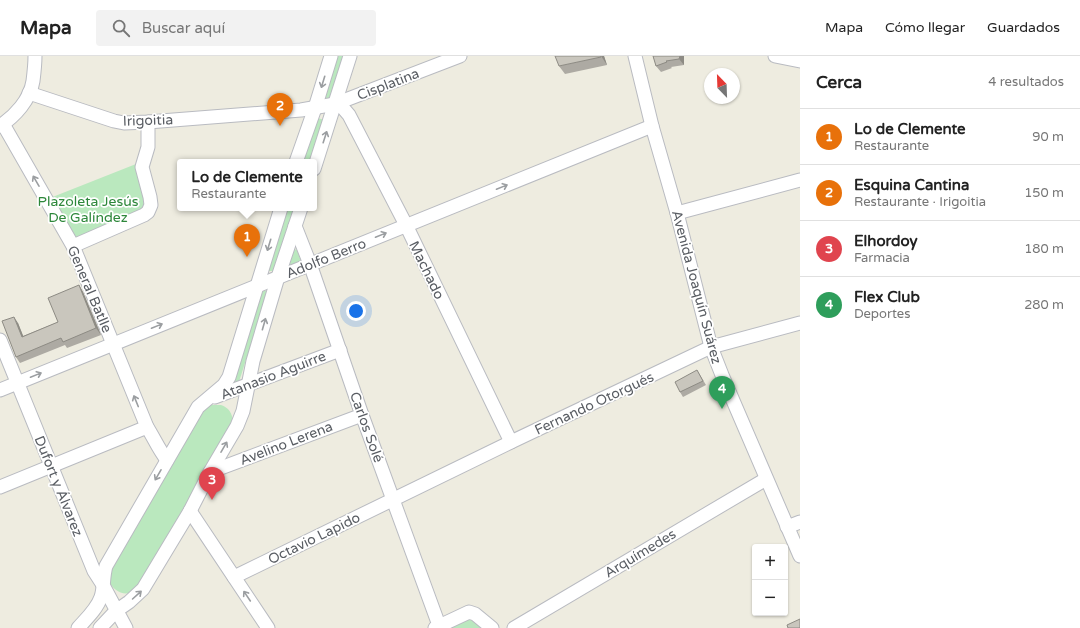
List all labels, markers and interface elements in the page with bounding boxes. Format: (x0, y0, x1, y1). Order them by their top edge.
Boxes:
search box (96, 10, 376, 46)
text: Mapa (20, 17, 72, 39)
icon: search (110, 17, 132, 39)
text: Buscar aquí (142, 19, 225, 37)
text: Mapa (825, 19, 863, 36)
text: Cómo llegar (885, 19, 965, 36)
text: Guardados (987, 19, 1060, 36)
street label: Cisplatina (355, 65, 422, 104)
north arrow (704, 68, 740, 104)
text: Cerca (816, 72, 862, 93)
text: 4 resultados (988, 74, 1064, 90)
one-way arrow (319, 75, 326, 88)
pin: 2 (267, 93, 293, 126)
street label: Irigoitia (123, 111, 173, 130)
text: Lo de Clemente (854, 120, 966, 138)
text: 1 (825, 129, 833, 145)
text: 90 m (1032, 129, 1064, 145)
one-way arrow (321, 131, 329, 143)
text: Restaurante (854, 138, 929, 154)
popup (177, 159, 317, 211)
text: Lo de Clemente (191, 168, 303, 186)
one-way arrow (31, 175, 39, 187)
text: Esquina Cantina (854, 176, 969, 194)
one-way arrow (495, 182, 507, 190)
text: 2 (825, 185, 833, 201)
text: 150 m (1024, 185, 1064, 201)
text: Restaurante (191, 186, 266, 202)
park label: Plazoleta Jesús De Galíndez (38, 193, 139, 226)
text: Restaurante · Irigoitia (854, 194, 986, 210)
street label: Avenida Joaquín Suárez (668, 208, 725, 366)
pin: 1 (234, 224, 260, 257)
one-way arrow (375, 231, 387, 239)
text: Elhordoy (854, 232, 918, 250)
street label: Adolfo Berro (284, 235, 369, 282)
street label: Machado (405, 238, 448, 302)
one-way arrow (265, 239, 272, 252)
text: 3 (825, 241, 833, 257)
text: 180 m (1024, 241, 1064, 257)
street label: General Batlle (64, 243, 116, 335)
text: Farmacia (854, 250, 910, 266)
text: Flex Club (854, 288, 920, 306)
text: 4 (825, 297, 833, 313)
text: 280 m (1024, 297, 1064, 313)
your location (346, 301, 366, 321)
text: Deportes (854, 306, 910, 322)
one-way arrow (261, 318, 268, 331)
one-way arrow (150, 322, 162, 330)
street label: Atanasio Aguirre (218, 347, 328, 403)
street label: Fernando Otorgués (532, 368, 657, 439)
one-way arrow (30, 371, 42, 378)
pin: 4 (709, 376, 735, 409)
street label: Carlos Solé (346, 390, 387, 465)
one-way arrow (132, 395, 139, 407)
street label: Avelino Lerena (237, 418, 335, 469)
street label: Dufort y Álvarez (31, 433, 86, 539)
one-way arrow (221, 441, 229, 453)
pin: 3 (199, 467, 225, 500)
one-way arrow (153, 469, 161, 481)
street label: Octavio Lapido (265, 509, 363, 568)
street label: Arquímedes (601, 525, 679, 581)
map controls (752, 544, 788, 616)
button: + (752, 544, 788, 580)
button: − (752, 580, 788, 616)
one-way arrow (132, 590, 142, 600)
one-way arrow (243, 590, 251, 601)

